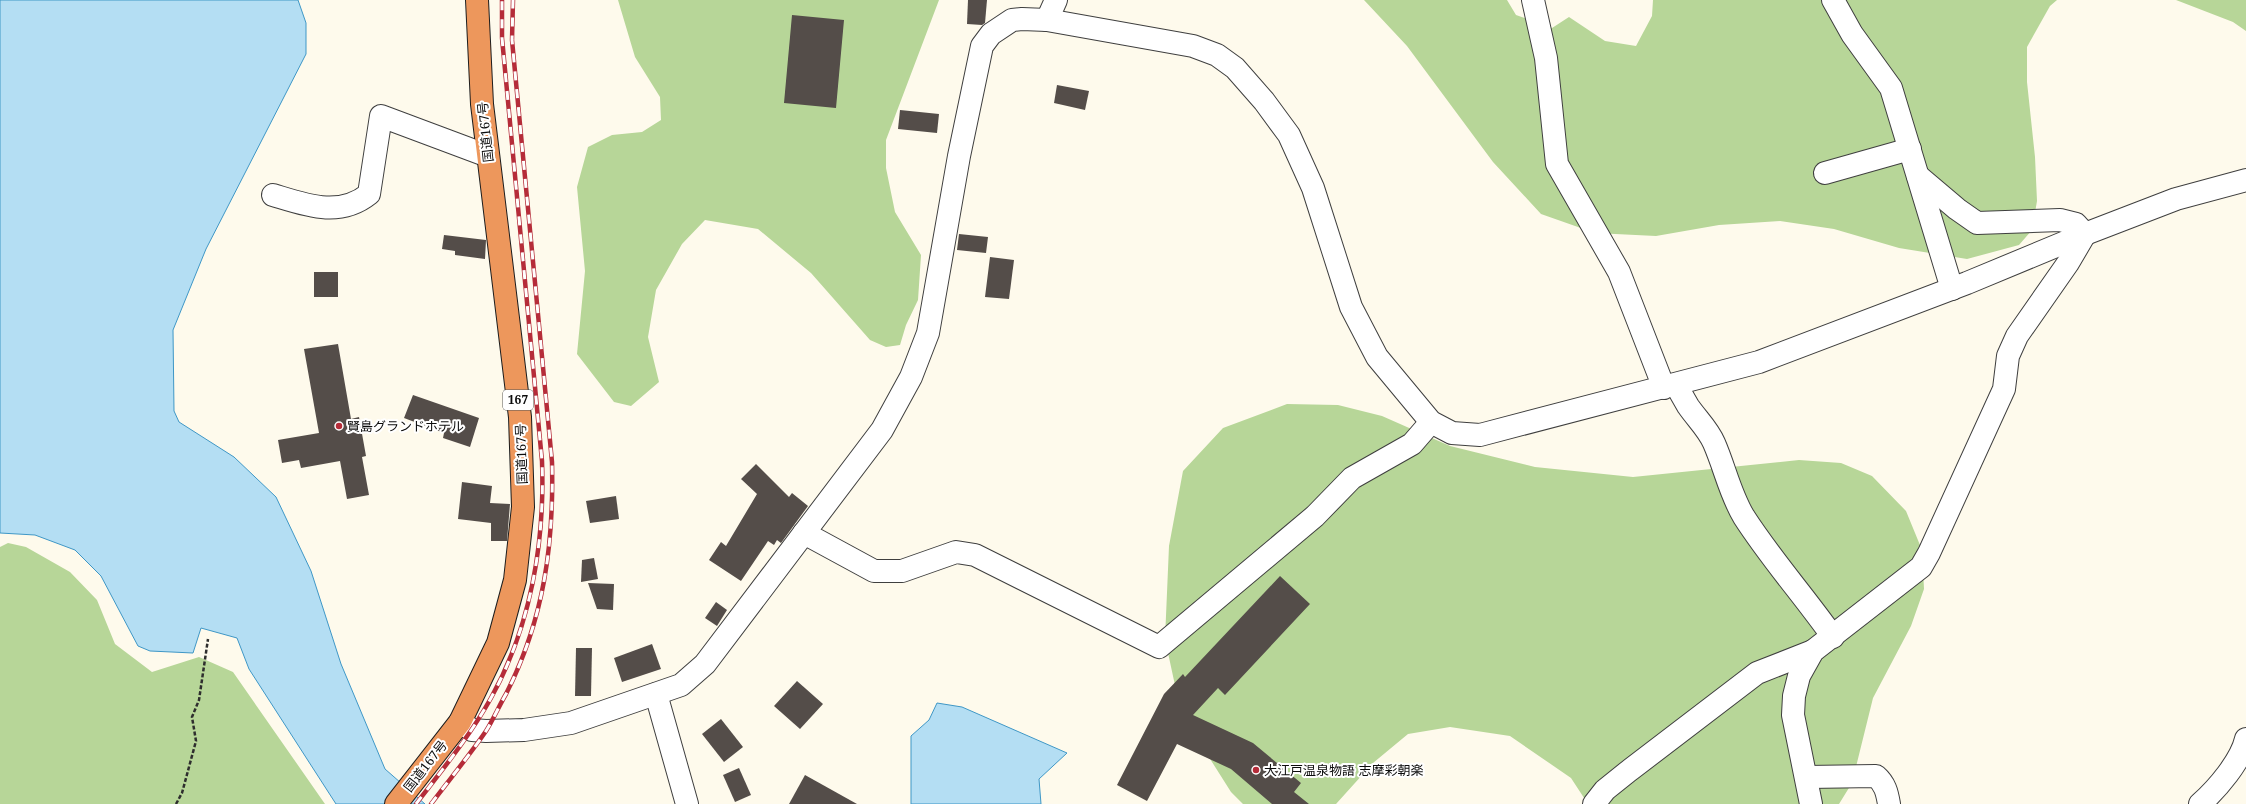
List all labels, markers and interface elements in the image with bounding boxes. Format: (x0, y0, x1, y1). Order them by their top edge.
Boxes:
street label: 国道167号 (473, 101, 497, 163)
road number: 167 (503, 390, 533, 410)
place label: 賢島グランドホテル (347, 417, 464, 435)
marker: 賢島グランドホテル (334, 421, 344, 431)
street label: 国道167号 (511, 423, 531, 485)
street label: 国道167号 (399, 736, 451, 796)
place label: 大江戸温泉物語 志摩彩朝楽 (1264, 761, 1423, 779)
marker: 大江戸温泉物語 志摩彩朝楽 (1251, 765, 1261, 775)

